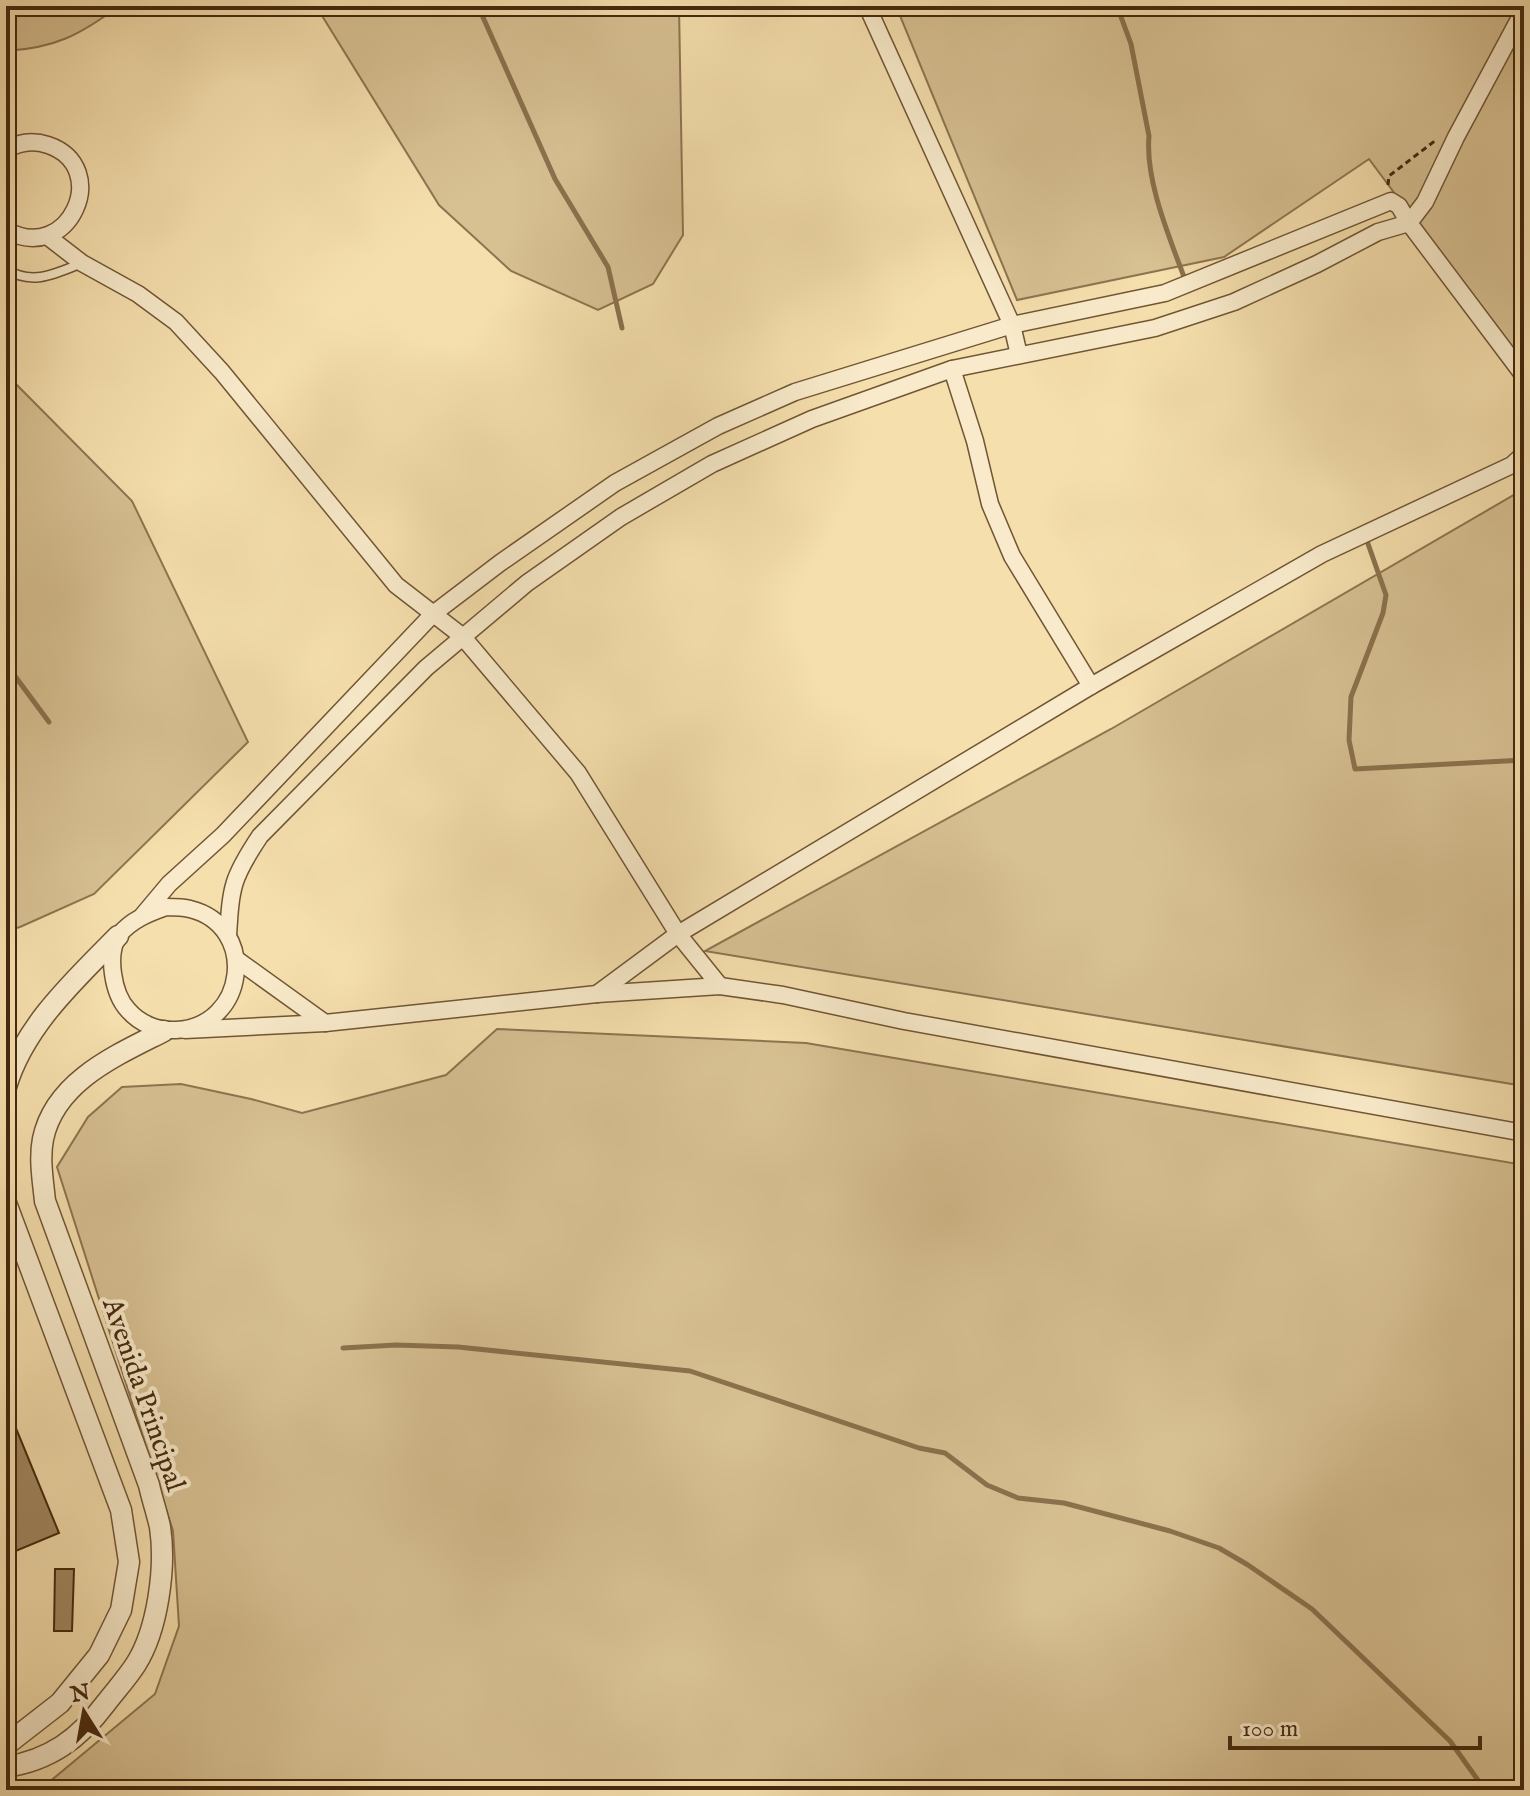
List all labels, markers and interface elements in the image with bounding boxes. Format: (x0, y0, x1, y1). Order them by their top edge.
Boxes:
street label: Avenida Principal (93, 1293, 192, 1496)
north arrow (44, 1672, 124, 1752)
text: N (68, 1679, 93, 1710)
scale bar (1230, 1700, 1480, 1750)
text: 100 m (1242, 1714, 1298, 1745)

